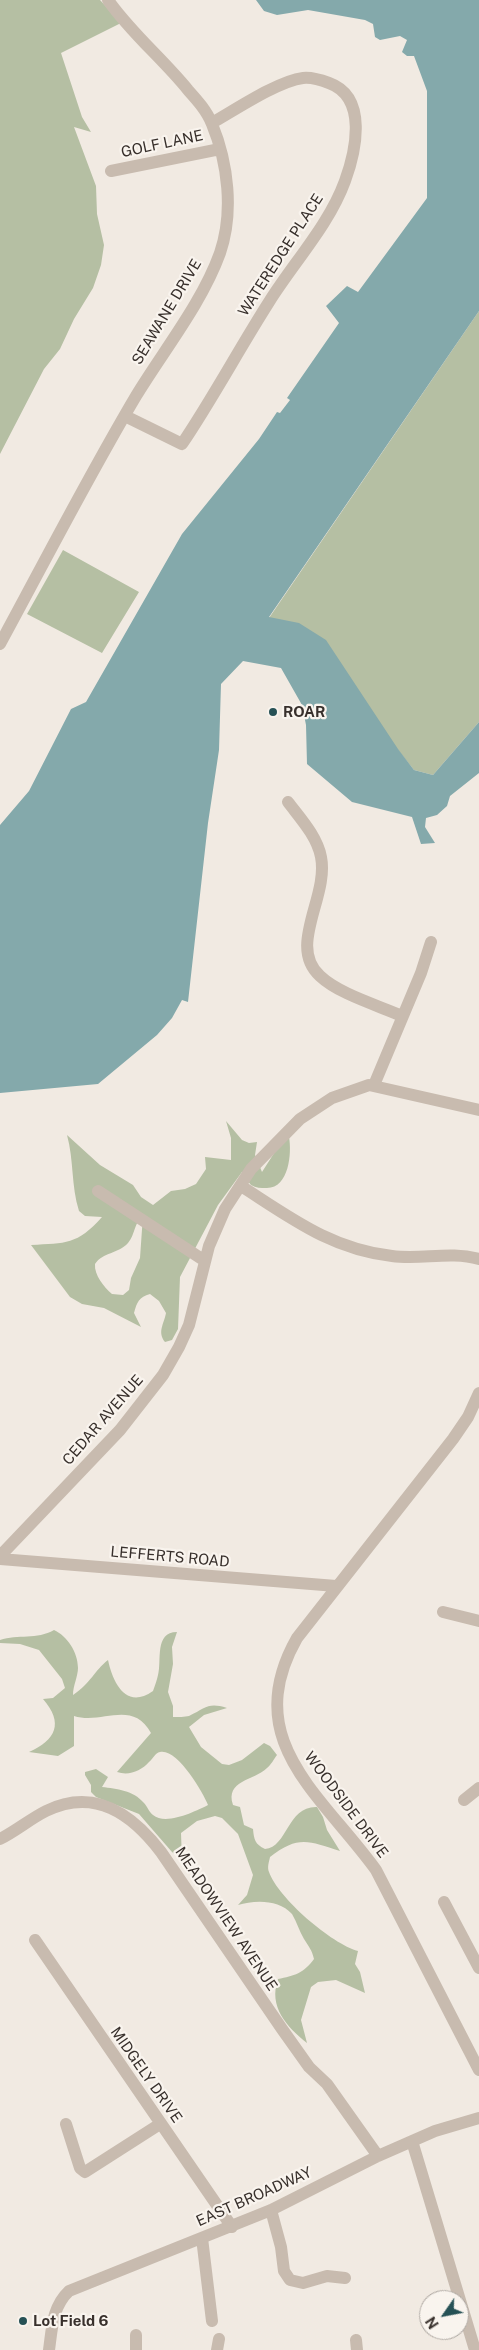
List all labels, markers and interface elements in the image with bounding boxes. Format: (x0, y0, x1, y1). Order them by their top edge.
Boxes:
street label: GOLF LANE (119, 127, 205, 161)
street label: WATEREDGE PLACE (235, 190, 327, 320)
street label: SEAWANE DRIVE (128, 256, 206, 368)
place label: ROAR (283, 703, 325, 721)
marker: ROAR (267, 706, 279, 718)
street label: CEDAR AVENUE (59, 1371, 147, 1469)
street label: LEFFERTS ROAD (110, 1543, 230, 1571)
street label: WOODSIDE DRIVE (300, 1748, 392, 1862)
street label: MEADOWVIEW AVENUE (171, 1844, 281, 1994)
street label: MIDGELY DRIVE (106, 2024, 186, 2126)
street label: EAST BROADWAY (193, 2163, 315, 2231)
north arrow (419, 2290, 469, 2340)
place label: Lot Field 6 (33, 2312, 108, 2330)
text: N (423, 2314, 442, 2332)
marker: Lot Field 6 (17, 2315, 29, 2327)

